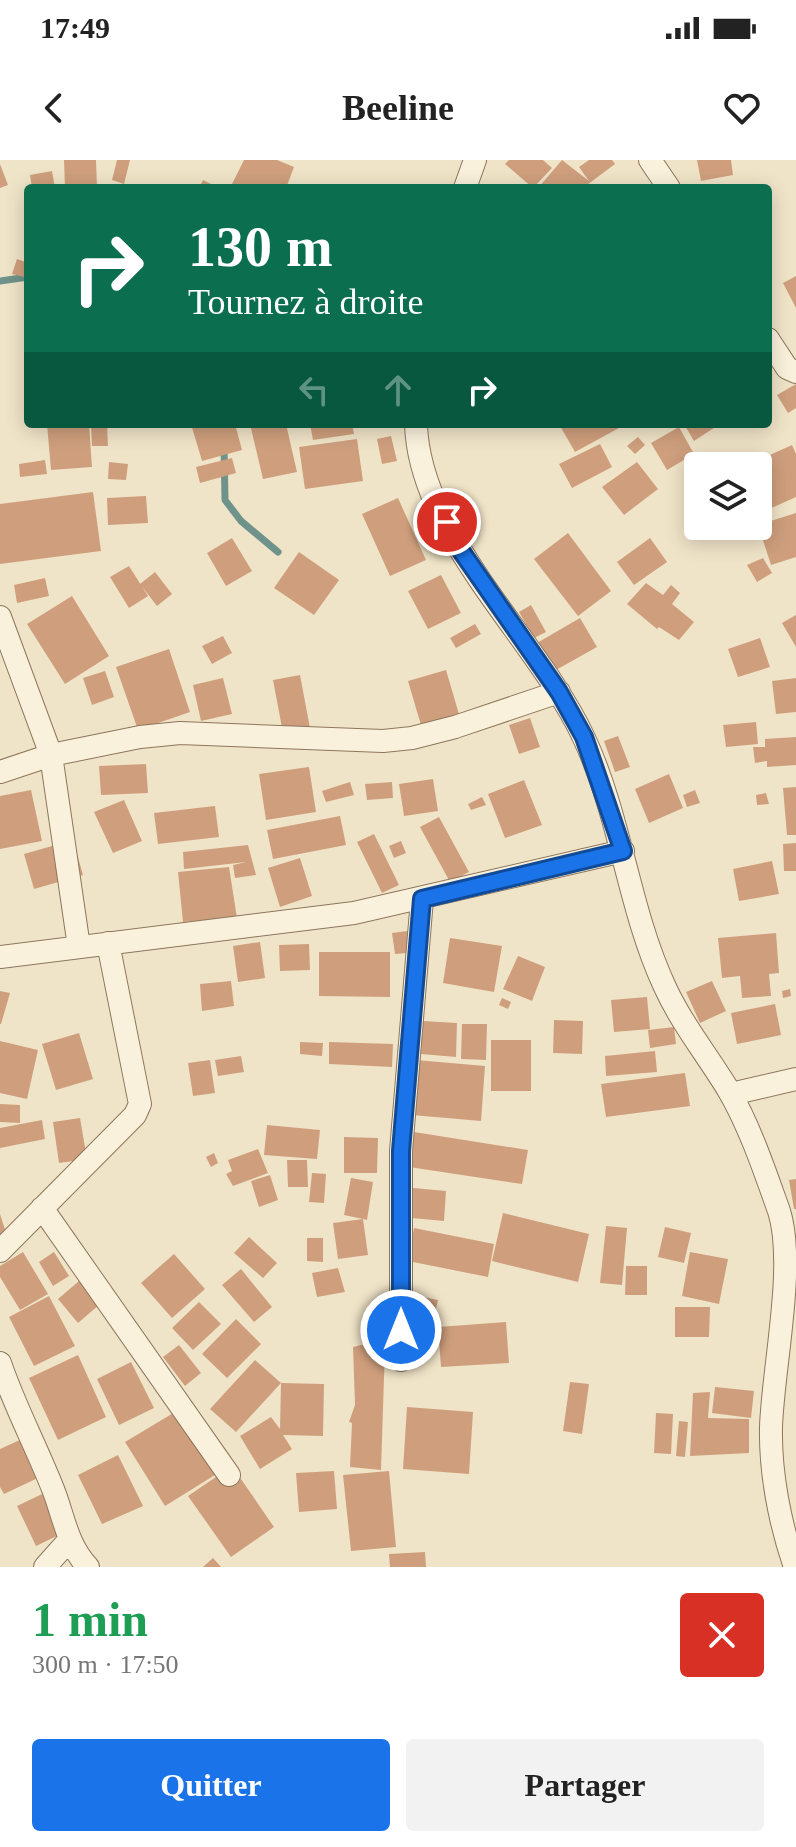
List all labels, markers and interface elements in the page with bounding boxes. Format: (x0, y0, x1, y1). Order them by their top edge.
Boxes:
text: 17:49 (40, 11, 110, 44)
icon: back (32, 86, 76, 130)
icon: heart (720, 86, 764, 130)
text: Beeline (342, 88, 454, 128)
icon: right (56, 216, 160, 320)
text: 130 m (188, 216, 333, 278)
text: Tournez à droite (188, 282, 423, 322)
icon: left (292, 368, 336, 412)
icon: ahead (376, 368, 420, 412)
icon: right (460, 368, 504, 412)
map controls (684, 452, 772, 540)
button: layers (684, 452, 772, 540)
pin (413, 488, 481, 556)
icon: arrive (425, 500, 469, 544)
position arrow (359, 1288, 443, 1372)
text: 1 min (32, 1593, 148, 1646)
button: close (680, 1593, 764, 1677)
text: 300 m · 17:50 (32, 1650, 179, 1679)
button: Quitter (32, 1739, 390, 1831)
button: Partager (406, 1739, 764, 1831)

